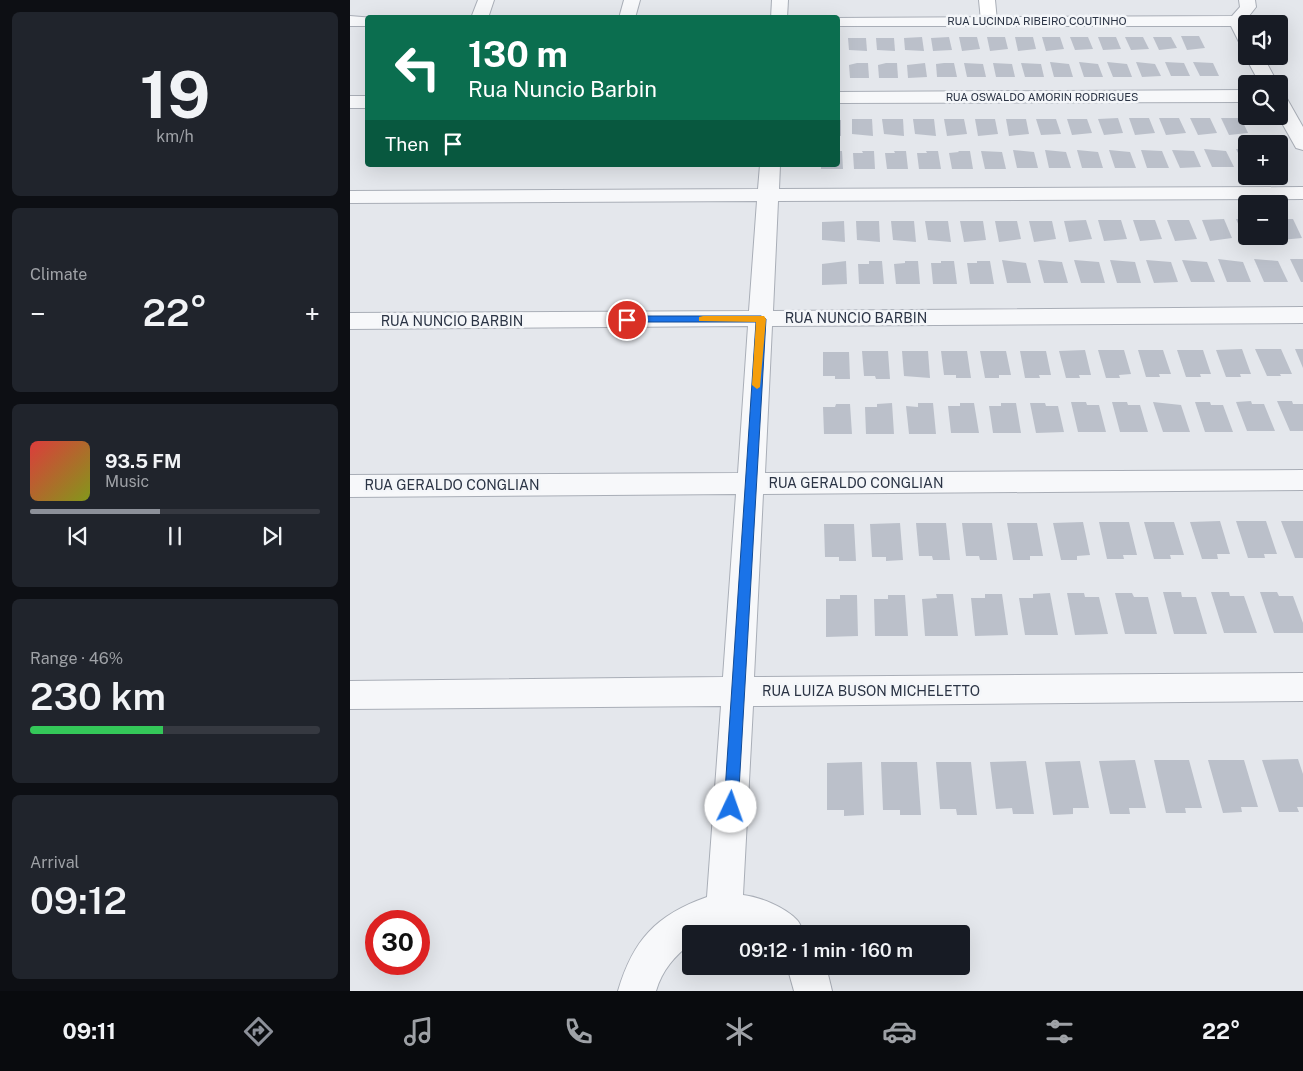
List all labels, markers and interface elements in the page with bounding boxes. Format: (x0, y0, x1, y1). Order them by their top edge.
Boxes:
street label: RUA LUCINDA RIBEIRO COUTINHO (947, 15, 1127, 27)
map controls (1238, 15, 1288, 245)
button: sound (1238, 15, 1288, 65)
text: 130 m (468, 34, 568, 75)
icon: left (385, 35, 450, 100)
text: 19 (140, 56, 210, 133)
button: search (1238, 75, 1288, 125)
text: Rua Nuncio Barbin (468, 76, 657, 102)
street label: RUA OSWALDO AMORIN RODRIGUES (946, 91, 1138, 103)
text: km/h (156, 127, 194, 146)
icon: arrive (439, 130, 467, 158)
text: Then (385, 133, 429, 155)
button: + (1238, 135, 1288, 185)
button: − (1238, 195, 1288, 245)
text: Climate (30, 265, 87, 284)
text: 22° (143, 290, 207, 335)
text: − (30, 297, 46, 330)
text: + (304, 297, 320, 330)
pin (606, 299, 648, 341)
icon: arrive (613, 306, 641, 334)
street label: RUA NUNCIO BARBIN (785, 310, 927, 326)
street label: RUA NUNCIO BARBIN (381, 313, 523, 329)
text: 93.5 FM (105, 450, 181, 472)
text: Music (105, 472, 149, 491)
street label: RUA GERALDO CONGLIAN (768, 475, 944, 491)
street label: RUA GERALDO CONGLIAN (364, 477, 540, 493)
icon: previous (64, 522, 92, 550)
icon: pause (161, 522, 189, 550)
icon: next (258, 522, 286, 550)
text: Range · 46% (30, 649, 123, 668)
text: 230 km (30, 674, 166, 719)
street label: RUA LUIZA BUSON MICHELETTO (762, 683, 980, 699)
position arrow (704, 780, 756, 832)
text: Arrival (30, 853, 79, 872)
text: 09:12 (30, 878, 127, 923)
speed limit sign: 30 (365, 910, 430, 975)
text: 09:12 · 1 min · 160 m (739, 939, 913, 961)
icon: directions (241, 1014, 276, 1049)
icon: music (401, 1014, 436, 1049)
icon: phone (561, 1014, 596, 1049)
icon: climate (722, 1014, 757, 1049)
icon: car (882, 1014, 917, 1049)
icon: filters (1042, 1014, 1077, 1049)
text: 09:11 (63, 1018, 116, 1044)
text: 22° (1202, 1018, 1240, 1044)

